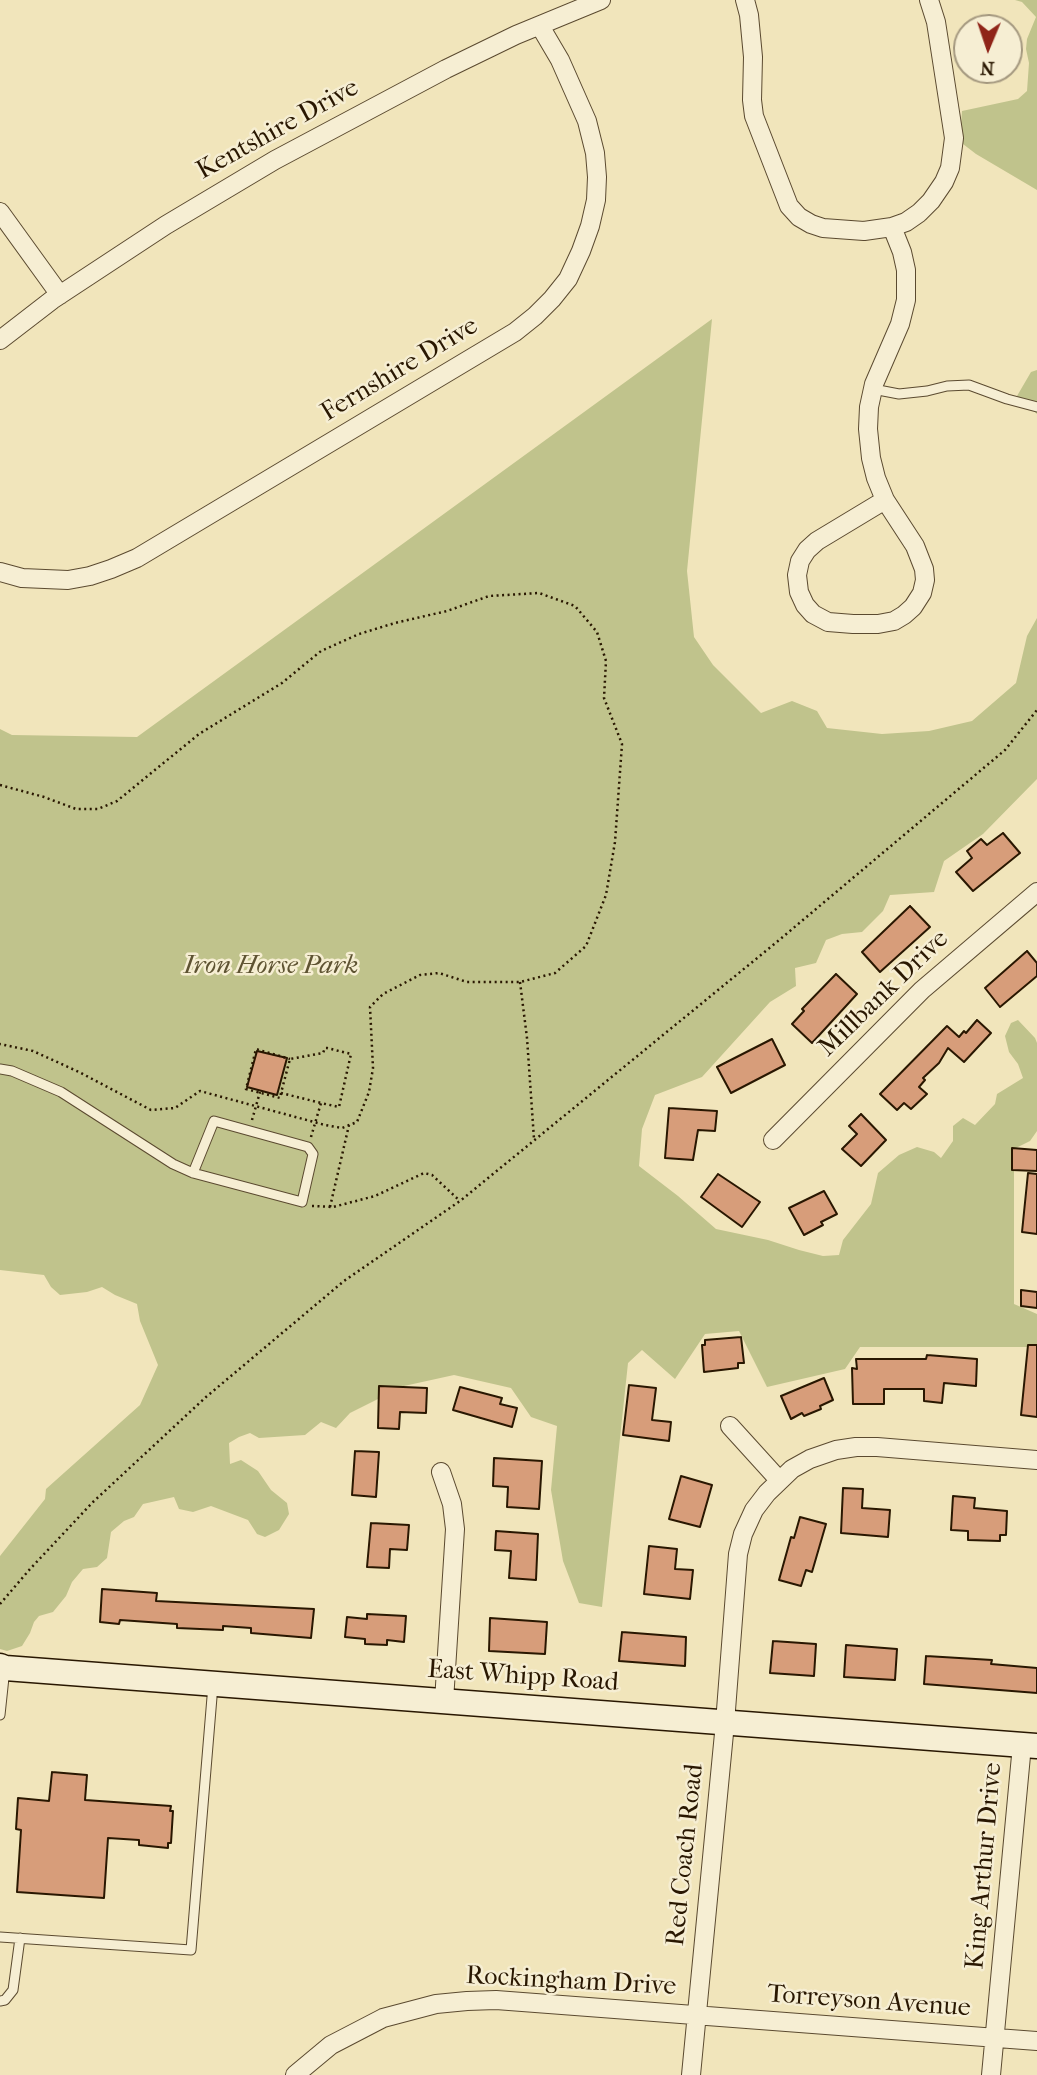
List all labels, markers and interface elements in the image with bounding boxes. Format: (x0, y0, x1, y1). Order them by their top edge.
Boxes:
north arrow (953, 14, 1023, 84)
text: N (980, 57, 995, 79)
street label: Kentshire Drive (192, 73, 364, 187)
street label: Fernshire Drive (316, 311, 484, 429)
street label: Millbank Drive (812, 924, 956, 1064)
park label: Iron Horse Park (184, 951, 358, 983)
street label: East Whipp Road (426, 1655, 620, 1699)
street label: King Arthur Drive (960, 1761, 1010, 1971)
street label: Red Coach Road (661, 1762, 711, 1948)
street label: Rockingham Drive (465, 1961, 677, 2003)
street label: Torreyson Avenue (766, 1979, 972, 2025)

